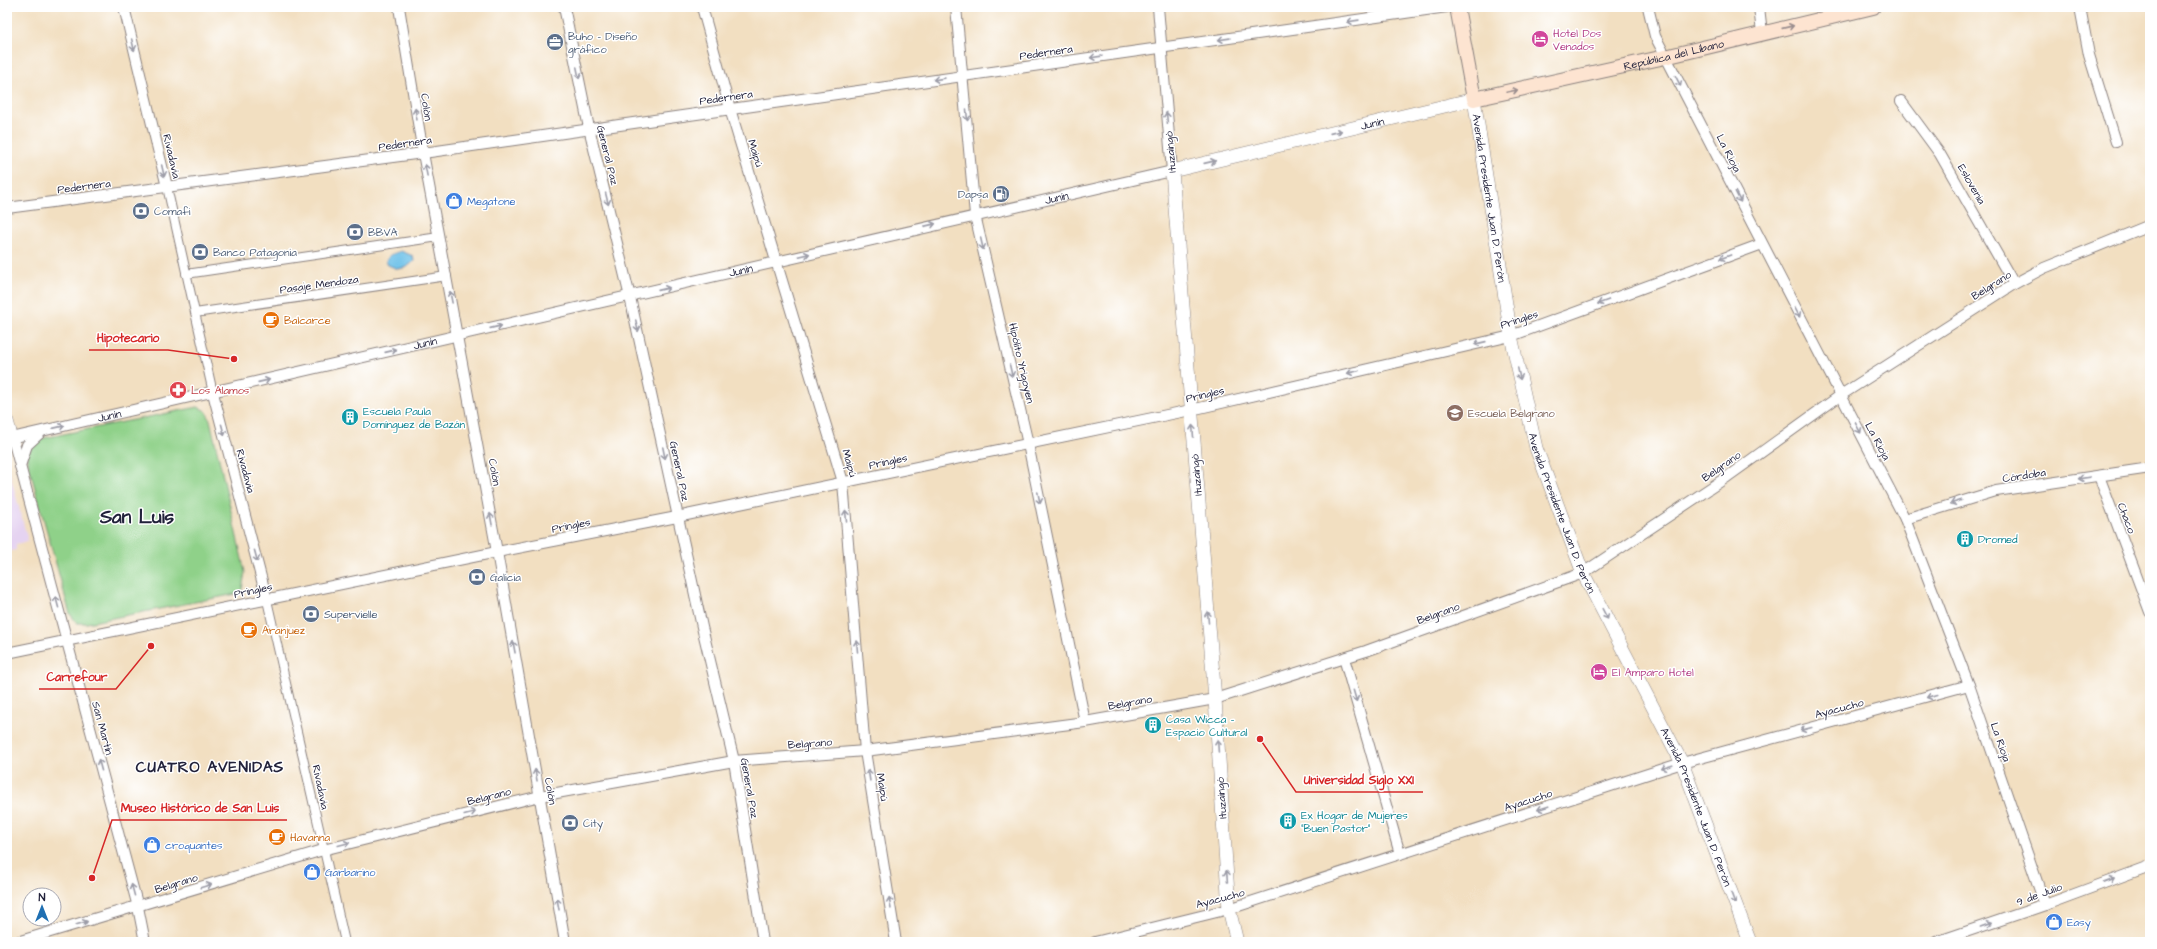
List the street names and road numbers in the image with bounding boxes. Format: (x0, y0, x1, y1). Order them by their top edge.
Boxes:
street label: República del Líbano (1622, 36, 1726, 74)
street label: Pedernera (1018, 41, 1074, 64)
street label: Pedernera (698, 86, 754, 109)
street label: Colón (417, 92, 436, 122)
street label: Avenida Presidente Juan D. Perón (1468, 113, 1510, 284)
street label: Junín (1359, 114, 1386, 134)
street label: General Paz (593, 124, 622, 187)
street label: Ituzaingó (1161, 130, 1181, 173)
street label: Rivadavia (159, 132, 184, 180)
street label: Pedernera (377, 132, 433, 155)
street label: La Rioja (1713, 132, 1745, 175)
street label: Maipú (744, 138, 767, 169)
street label: Eslovenia (1954, 161, 1989, 208)
street label: Pedernera (56, 176, 112, 197)
street label: Junín (1043, 188, 1071, 208)
street label: Junín (728, 261, 755, 281)
street label: Belgrano (1968, 267, 2015, 304)
street label: Pasaje Mendoza (279, 271, 360, 297)
street label: Pringles (1498, 306, 1541, 334)
street label: Hipólito Yrigoyen (1004, 321, 1038, 405)
street label: Junín (412, 333, 439, 353)
street label: Pringles (1184, 383, 1227, 407)
street label: Junín (96, 406, 123, 426)
street label: La Rioja (1861, 420, 1894, 463)
street label: Avenida Presidente Juan D. Perón (1525, 431, 1599, 596)
street label: General Paz (666, 440, 693, 503)
street label: Rivadavia (232, 447, 259, 495)
street label: Belgrano (1699, 447, 1745, 486)
street label: Maipú (838, 448, 861, 479)
street label: Pringles (867, 450, 909, 474)
street label: Ituzaingó (1187, 453, 1207, 496)
street label: Colón (485, 457, 504, 487)
street label: Córdoba (2001, 465, 2047, 486)
street label: Chaco (2114, 501, 2140, 537)
street label: Pringles (550, 514, 592, 538)
street label: Pringles (232, 579, 274, 603)
street label: Belgrano (1415, 599, 1463, 629)
street label: Belgrano (1107, 691, 1154, 715)
street label: Ayacucho (1813, 695, 1866, 723)
street label: San Martín (88, 700, 117, 757)
street label: La Rioja (1987, 720, 2014, 764)
street label: Avenida Presidente Juan D. Perón (1657, 725, 1735, 889)
street label: Belgrano (787, 734, 834, 754)
street label: General Paz (737, 757, 762, 820)
street label: Rivadavia (308, 764, 333, 811)
street label: Maipú (873, 772, 892, 803)
street label: Colón (541, 776, 560, 806)
street label: Ituzaingó (1213, 776, 1231, 819)
street label: Belgrano (466, 784, 514, 810)
street label: Ayacucho (1502, 785, 1555, 816)
street label: Belgrano (153, 870, 201, 898)
street label: 9 de Julio (2014, 879, 2065, 910)
street label: Ayacucho (1194, 885, 1247, 913)

